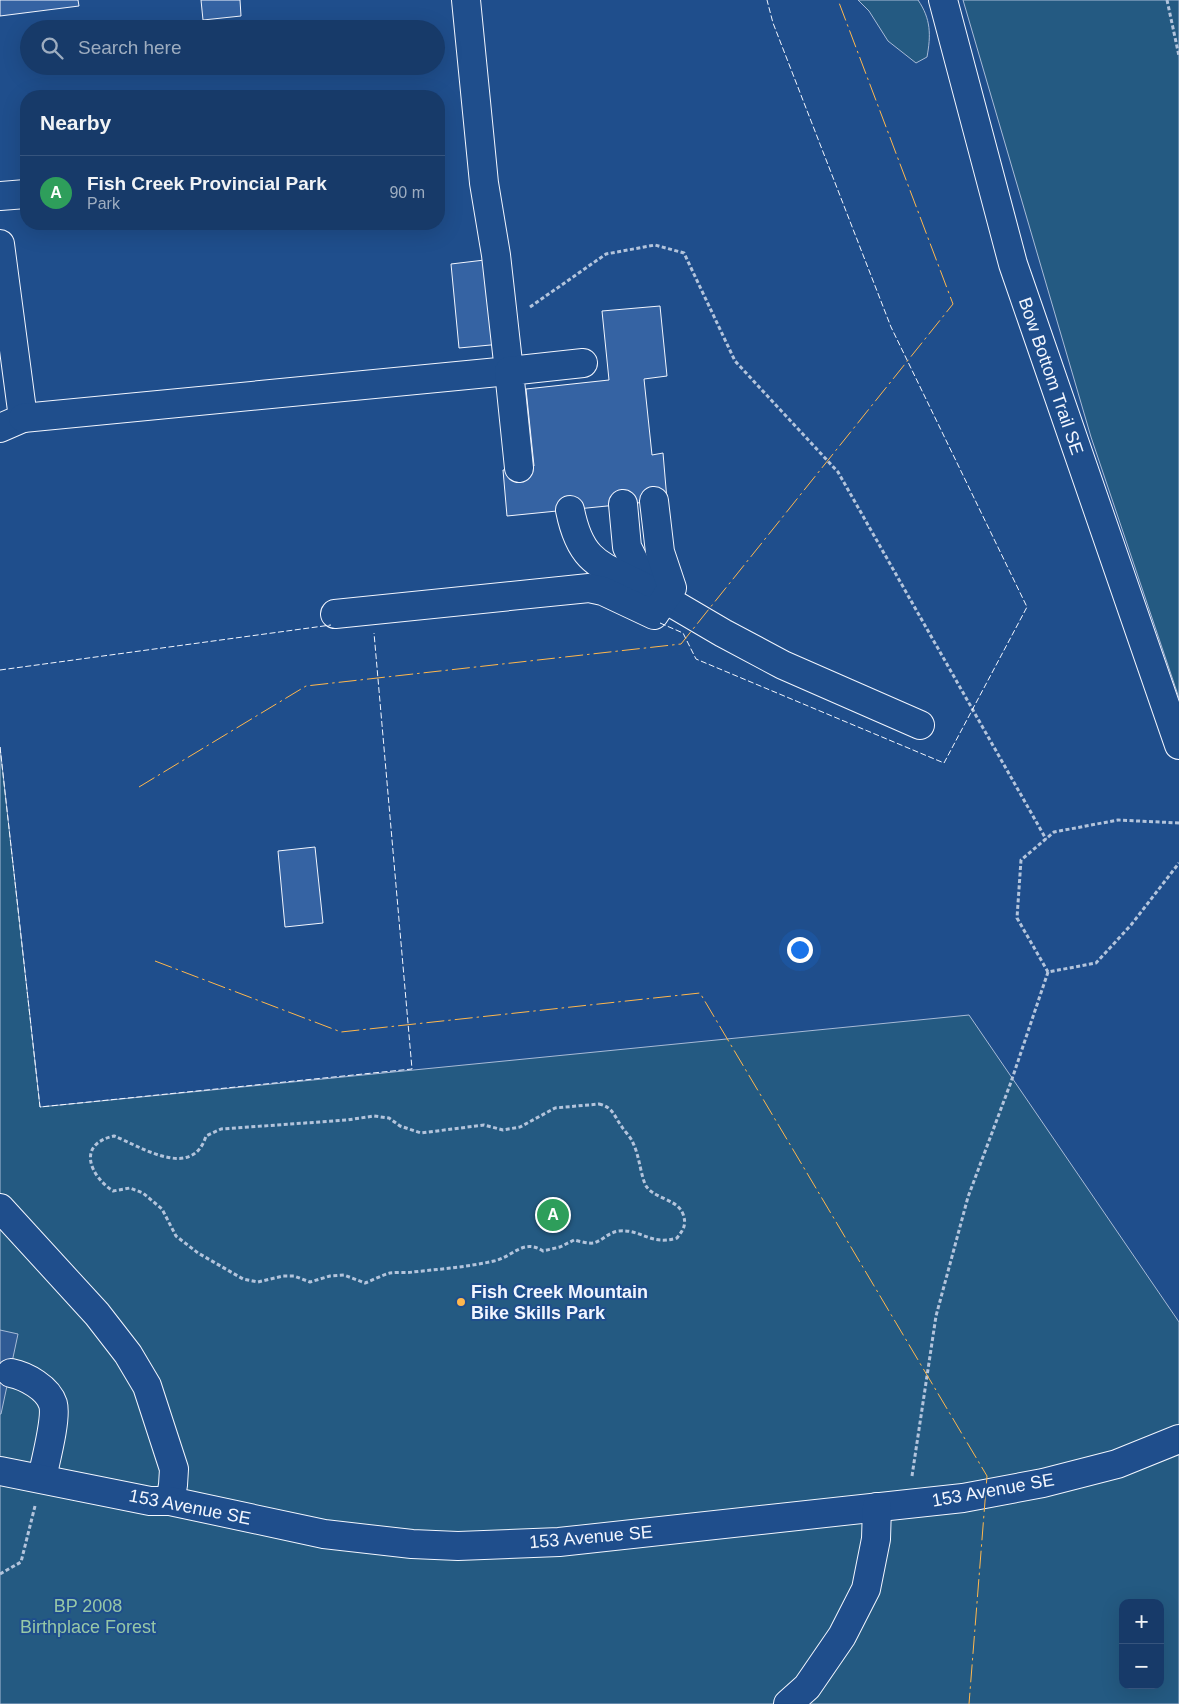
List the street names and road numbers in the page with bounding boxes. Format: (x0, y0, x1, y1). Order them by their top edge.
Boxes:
street label: Bow Bottom Trail SE (1015, 295, 1087, 457)
street label: 153 Avenue SE (930, 1469, 1056, 1511)
street label: 153 Avenue SE (127, 1485, 253, 1529)
street label: 153 Avenue SE (528, 1522, 654, 1552)

